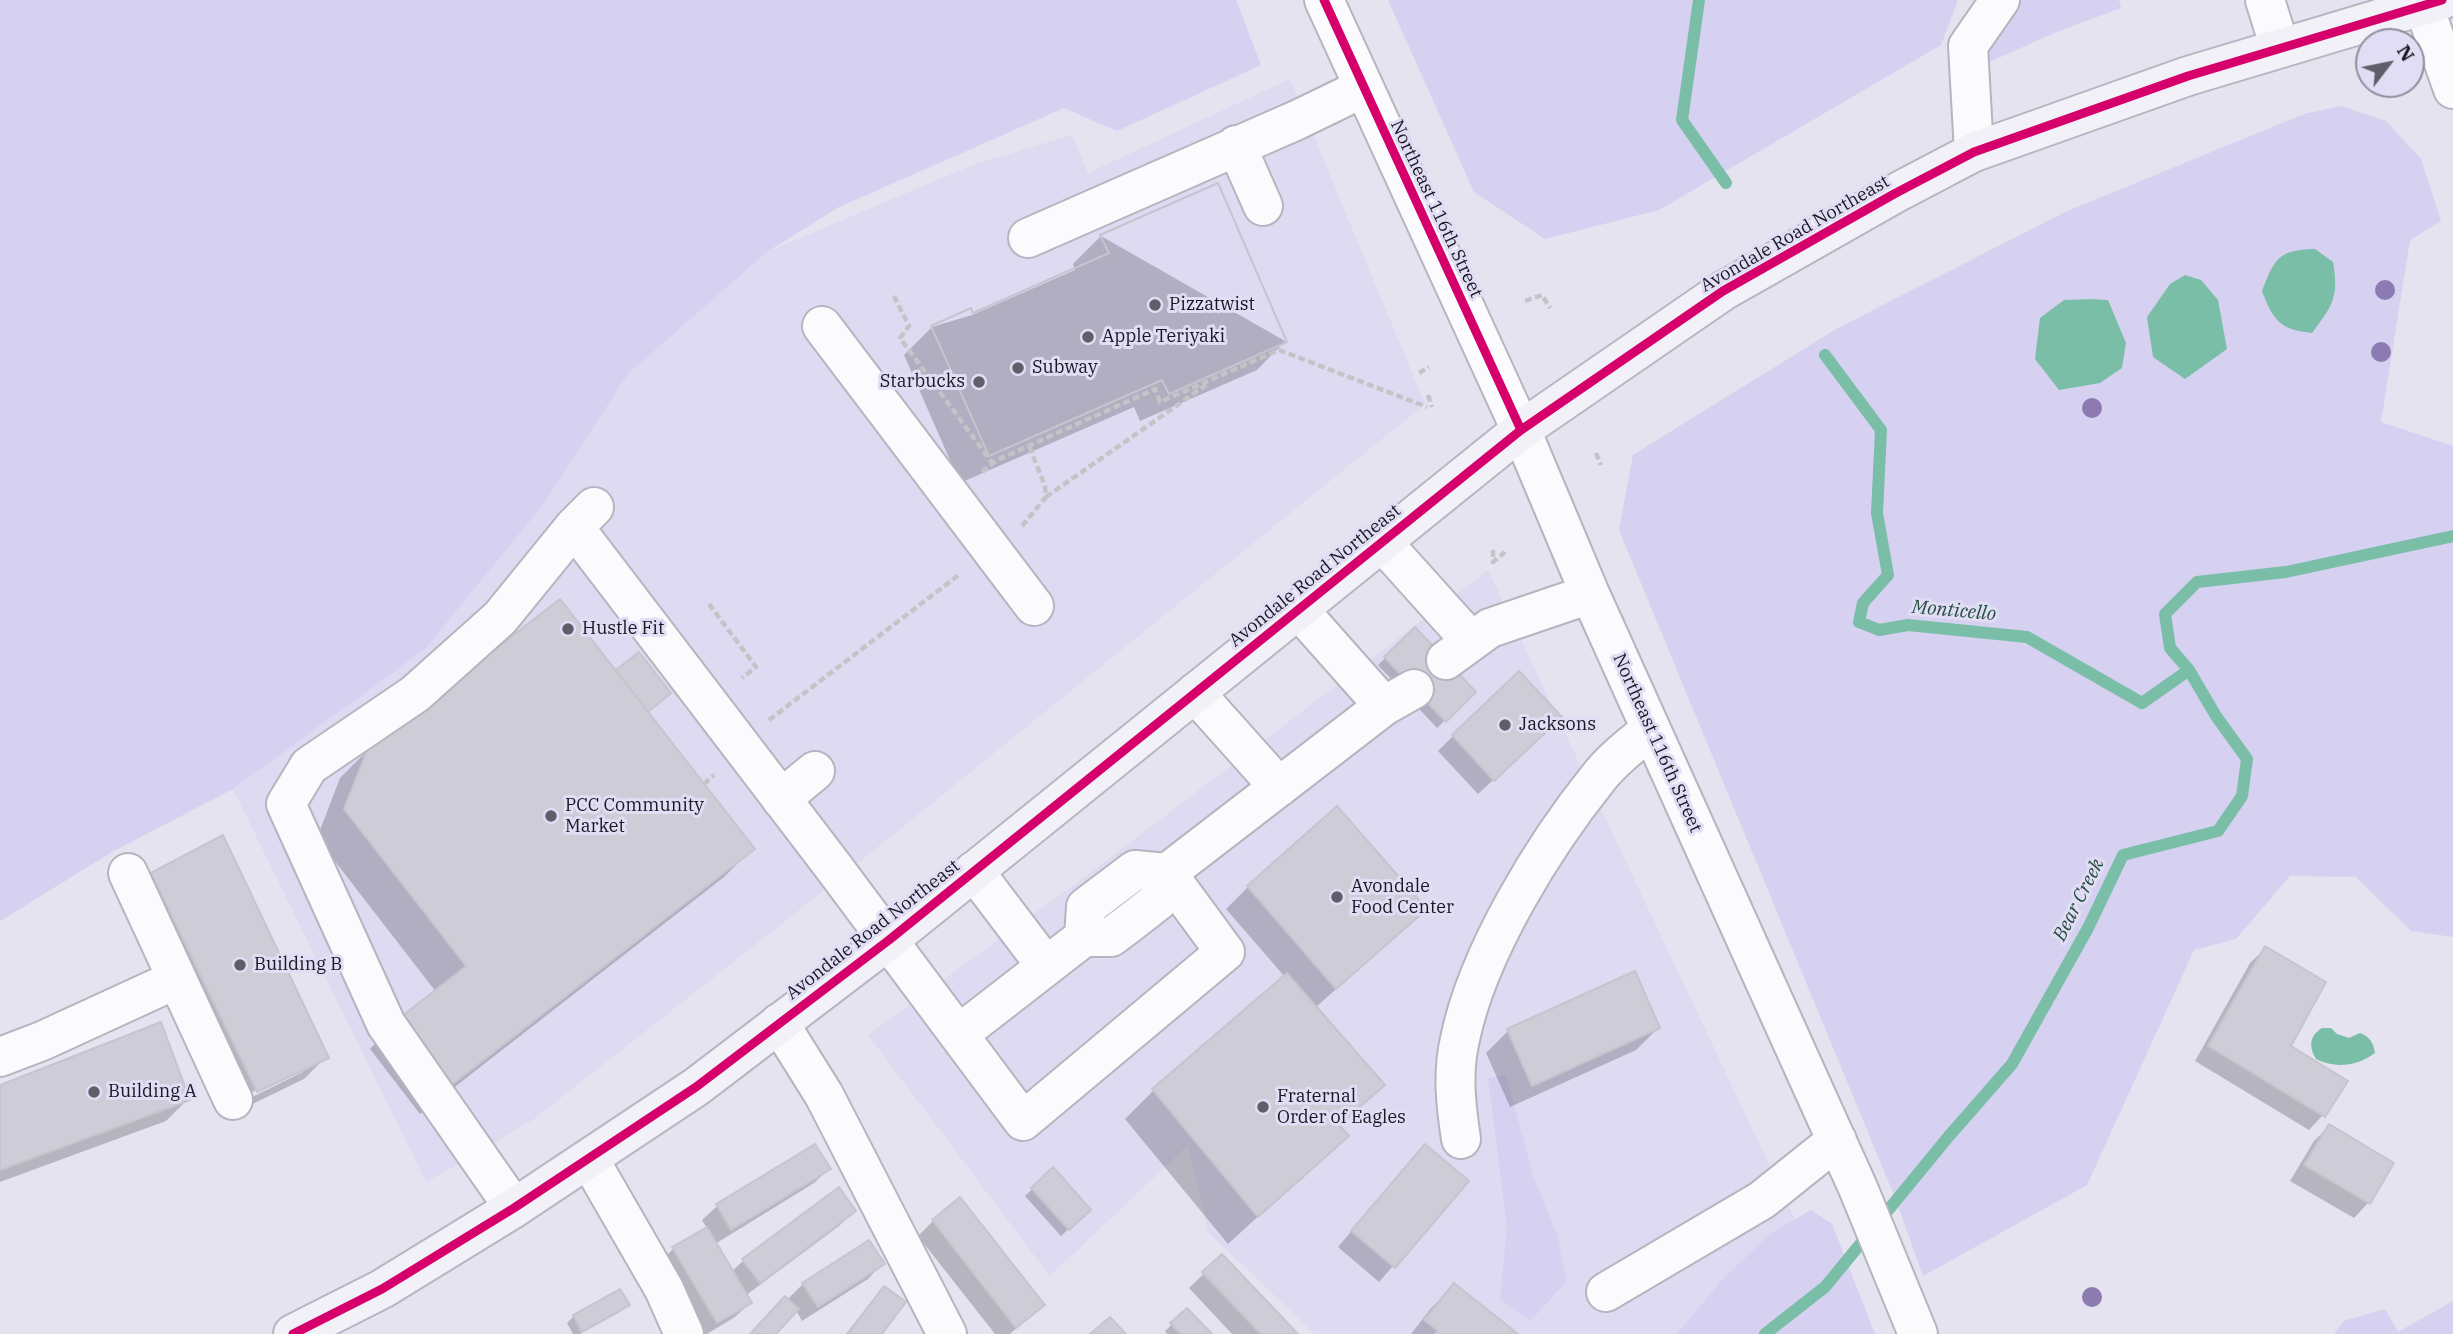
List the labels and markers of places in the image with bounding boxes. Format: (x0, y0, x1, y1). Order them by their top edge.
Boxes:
place label: Pizzatwist (1169, 294, 1255, 316)
marker: Pizzatwist (1147, 297, 1163, 313)
place label: Apple Teriyaki (1102, 326, 1225, 348)
marker: Apple Teriyaki (1080, 329, 1096, 345)
place label: Subway (1032, 357, 1098, 379)
marker: Subway (1010, 360, 1026, 376)
place label: Starbucks (880, 371, 965, 393)
marker: Starbucks (971, 374, 987, 390)
place label: Hustle Fit (582, 618, 664, 640)
marker: Hustle Fit (560, 621, 576, 637)
place label: Jacksons (1519, 714, 1596, 736)
marker: Jacksons (1497, 717, 1513, 733)
place label: PCC Community Market (565, 795, 704, 838)
marker: PCC Community Market (543, 808, 559, 824)
place label: Avondale Food Center (1351, 876, 1454, 918)
marker: Avondale Food Center (1329, 889, 1345, 905)
place label: Building B (254, 954, 342, 976)
marker: Building B (232, 957, 248, 973)
place label: Building A (108, 1081, 197, 1103)
marker: Building A (86, 1084, 102, 1100)
place label: Fraternal Order of Eagles (1277, 1086, 1406, 1128)
marker: Fraternal Order of Eagles (1255, 1099, 1271, 1115)

